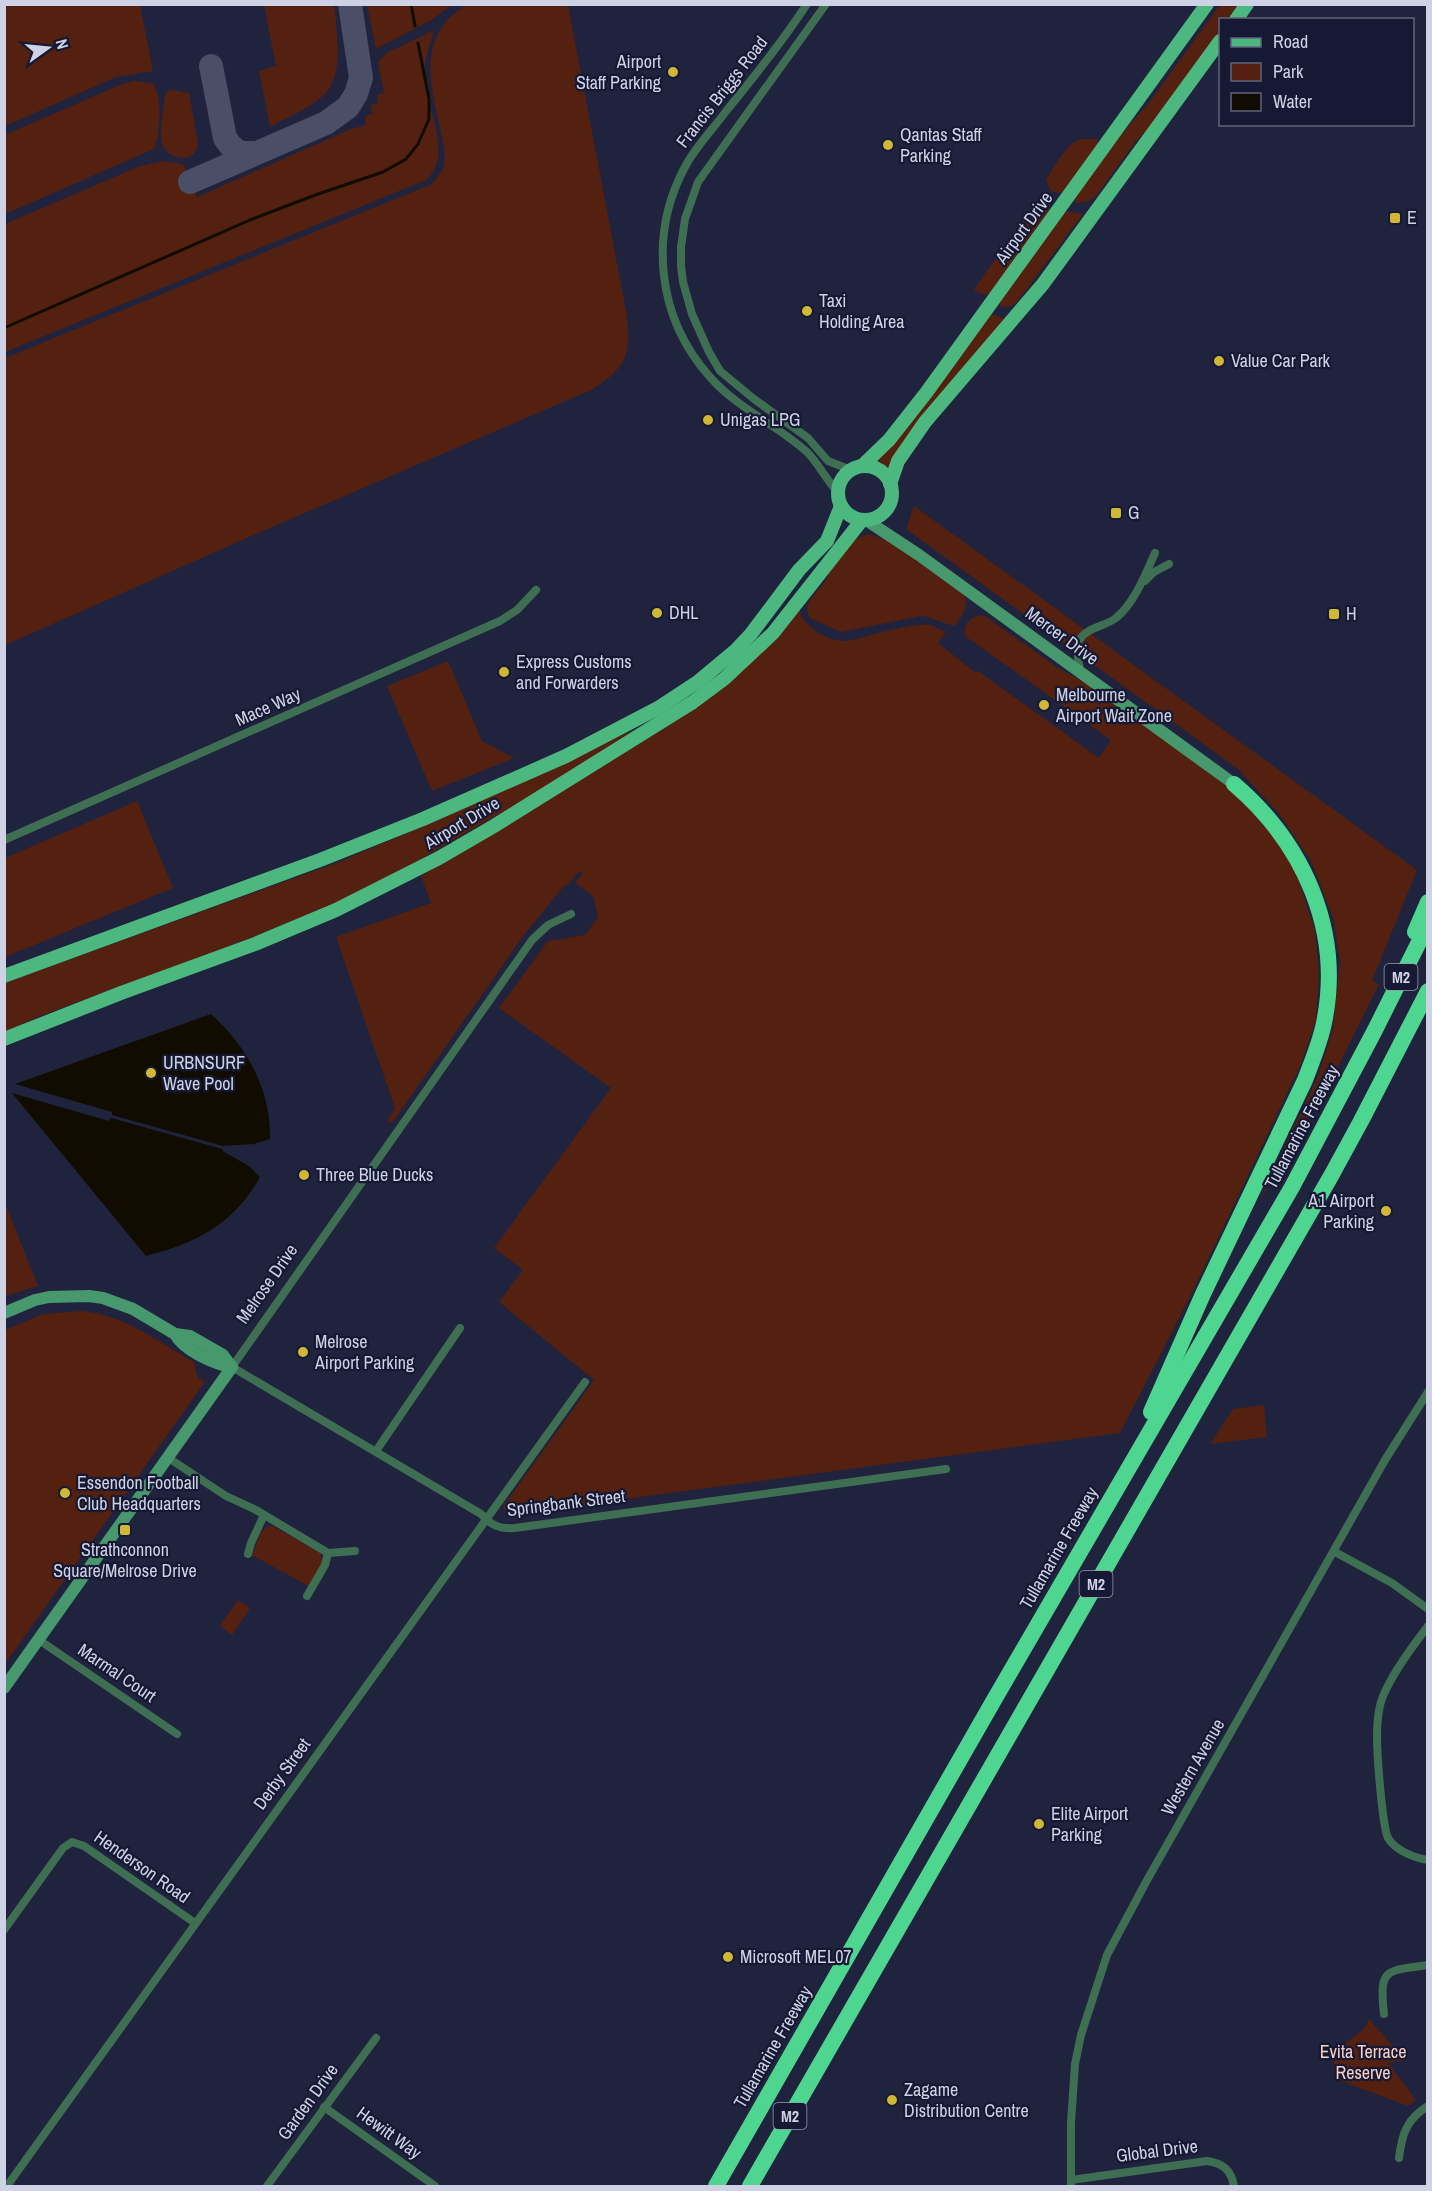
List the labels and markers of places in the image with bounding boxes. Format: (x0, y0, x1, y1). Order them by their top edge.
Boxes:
place label: Airport Staff Parking (576, 49, 662, 95)
marker: Airport Staff Parking (666, 65, 680, 79)
place label: Qantas Staff Parking (900, 122, 982, 168)
marker: Qantas Staff Parking (881, 138, 895, 152)
place label: E (1407, 205, 1417, 230)
marker: E (1388, 211, 1402, 225)
place label: Taxi Holding Area (819, 288, 904, 334)
marker: Taxi Holding Area (800, 304, 814, 318)
place label: Value Car Park (1231, 348, 1331, 373)
marker: Value Car Park (1212, 354, 1226, 368)
place label: Unigas LPG (720, 407, 800, 432)
marker: Unigas LPG (701, 413, 715, 427)
place label: G (1128, 500, 1139, 525)
marker: G (1109, 506, 1123, 520)
place label: DHL (669, 600, 699, 625)
place label: H (1346, 601, 1357, 626)
marker: DHL (650, 606, 664, 620)
marker: H (1327, 607, 1341, 621)
place label: Express Customs and Forwarders (516, 649, 632, 695)
marker: Express Customs and Forwarders (497, 665, 511, 679)
place label: Melbourne Airport Wait Zone (1055, 682, 1172, 728)
marker: Melbourne Airport Wait Zone (1037, 698, 1051, 712)
place label: URBNSURF Wave Pool (163, 1050, 245, 1096)
marker: URBNSURF Wave Pool (144, 1066, 158, 1080)
place label: Three Blue Ducks (316, 1162, 433, 1187)
marker: Three Blue Ducks (297, 1168, 311, 1182)
place label: A1 Airport Parking (1307, 1188, 1375, 1234)
marker: A1 Airport Parking (1379, 1204, 1393, 1218)
place label: Melrose Airport Parking (314, 1329, 415, 1375)
marker: Melrose Airport Parking (296, 1345, 310, 1359)
place label: Essendon Football Club Headquarters (77, 1470, 201, 1516)
marker: Essendon Football Club Headquarters (58, 1486, 72, 1500)
marker: Strathconnon Square/Melrose Drive (118, 1523, 132, 1537)
place label: Strathconnon Square/Melrose Drive (53, 1537, 197, 1583)
place label: Elite Airport Parking (1051, 1801, 1128, 1847)
marker: Elite Airport Parking (1032, 1817, 1046, 1831)
place label: Microsoft MEL07 (740, 1944, 852, 1969)
marker: Microsoft MEL07 (721, 1950, 735, 1964)
place label: Zagame Distribution Centre (904, 2077, 1029, 2123)
marker: Zagame Distribution Centre (885, 2093, 899, 2107)

